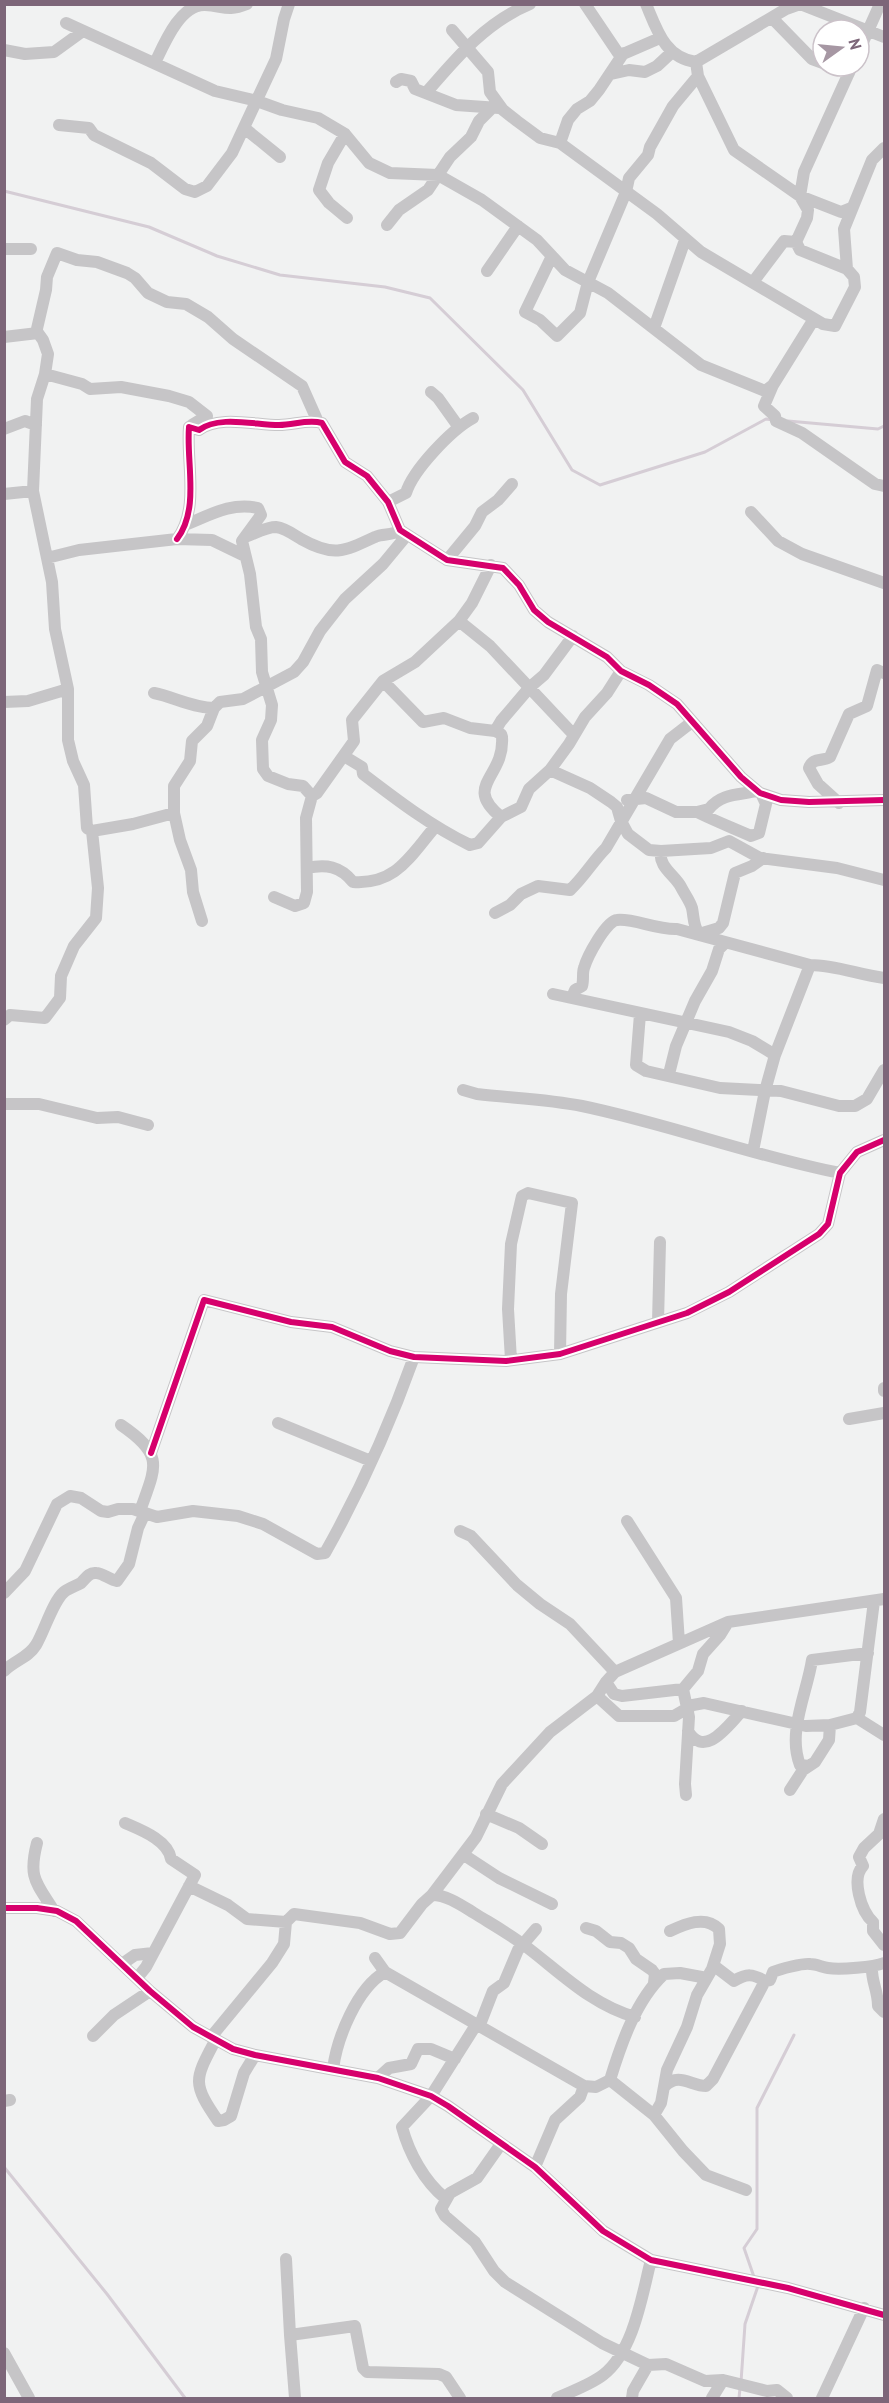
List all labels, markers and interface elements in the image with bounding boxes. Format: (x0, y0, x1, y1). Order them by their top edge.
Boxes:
north arrow (811, 18, 871, 78)
text: N (844, 36, 867, 52)

